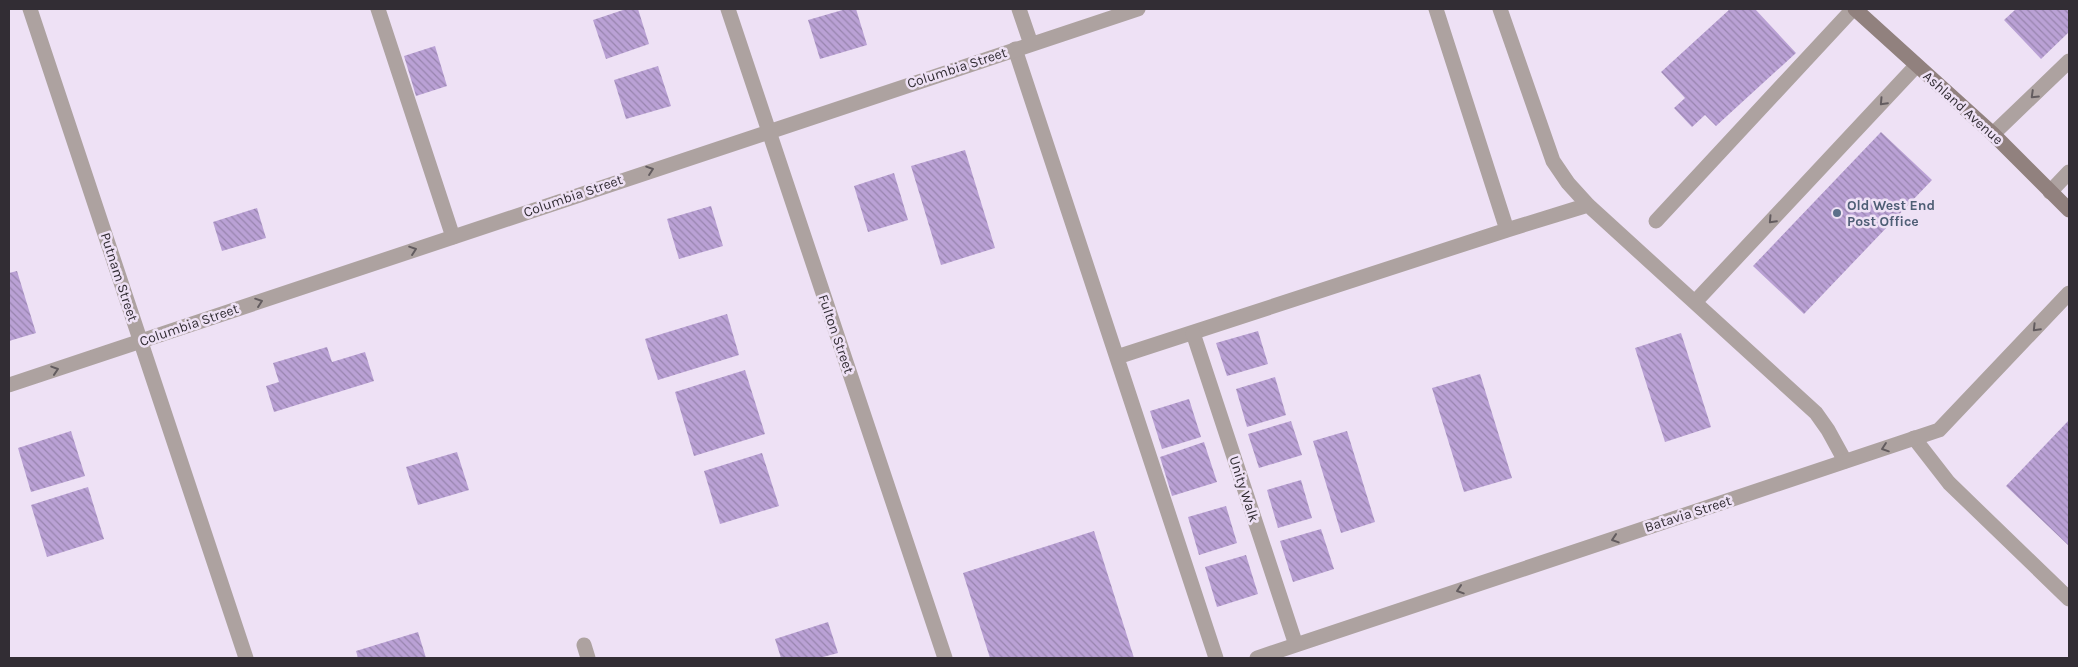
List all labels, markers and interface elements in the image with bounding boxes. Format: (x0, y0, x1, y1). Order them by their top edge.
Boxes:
street label: Columbia Street (905, 44, 1009, 92)
street label: Ashland Avenue (1920, 68, 2006, 148)
one-way arrow (2031, 89, 2040, 98)
one-way arrow (1880, 96, 1889, 105)
one-way arrow (645, 166, 654, 176)
street label: Columbia Street (521, 171, 625, 221)
place label: Old West End Post Office (1847, 197, 1935, 230)
marker: Old West End Post Office (1831, 207, 1843, 219)
one-way arrow (1769, 215, 1778, 224)
street label: Putnam Street (97, 230, 141, 324)
one-way arrow (408, 246, 417, 256)
street label: Fulton Street (815, 292, 857, 376)
one-way arrow (254, 297, 263, 307)
street label: Columbia Street (137, 300, 241, 350)
one-way arrow (2033, 323, 2042, 332)
one-way arrow (50, 365, 59, 375)
one-way arrow (1881, 442, 1890, 452)
street label: Unity Walk (1225, 454, 1263, 524)
street label: Batavia Street (1643, 492, 1733, 536)
one-way arrow (1611, 533, 1619, 543)
one-way arrow (1457, 584, 1465, 594)

